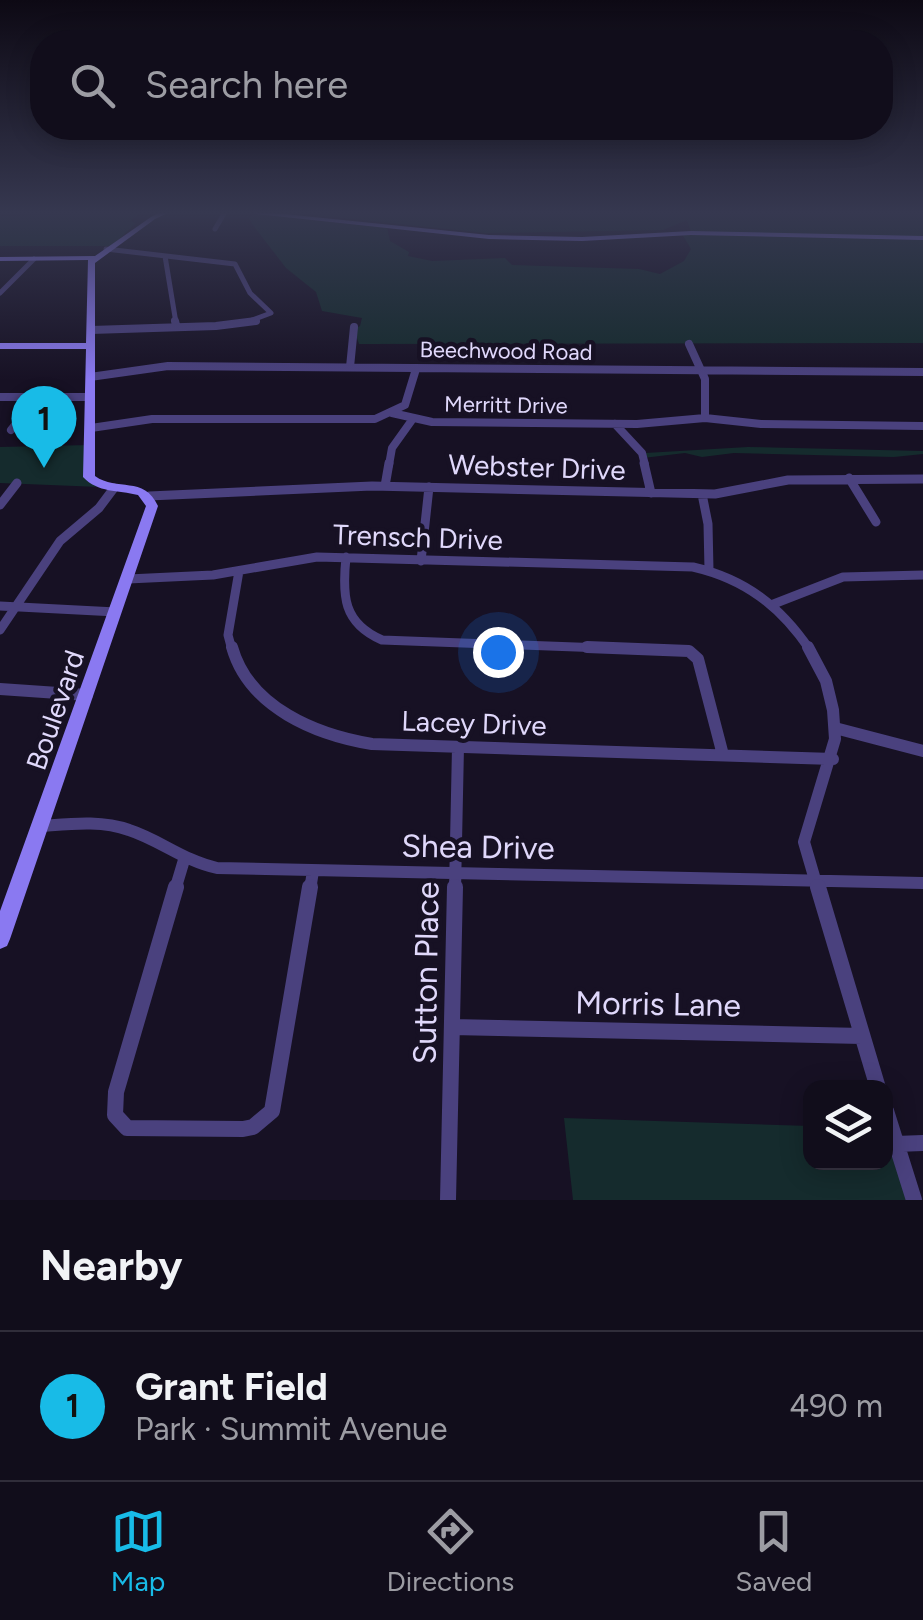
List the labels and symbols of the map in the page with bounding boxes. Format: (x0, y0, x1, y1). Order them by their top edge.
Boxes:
street label: Beechwood Road (419, 336, 593, 366)
pin: 1 (12, 386, 76, 468)
street label: Merritt Drive (444, 390, 568, 420)
street label: Webster Drive (448, 447, 626, 487)
street label: Trensch Drive (332, 517, 504, 557)
your location (473, 627, 524, 678)
street label: Boulevard (19, 646, 91, 774)
street label: Lacey Drive (401, 703, 547, 743)
street label: Shea Drive (401, 827, 555, 867)
street label: Sutton Place (405, 881, 447, 1065)
street label: Morris Lane (575, 984, 741, 1024)

